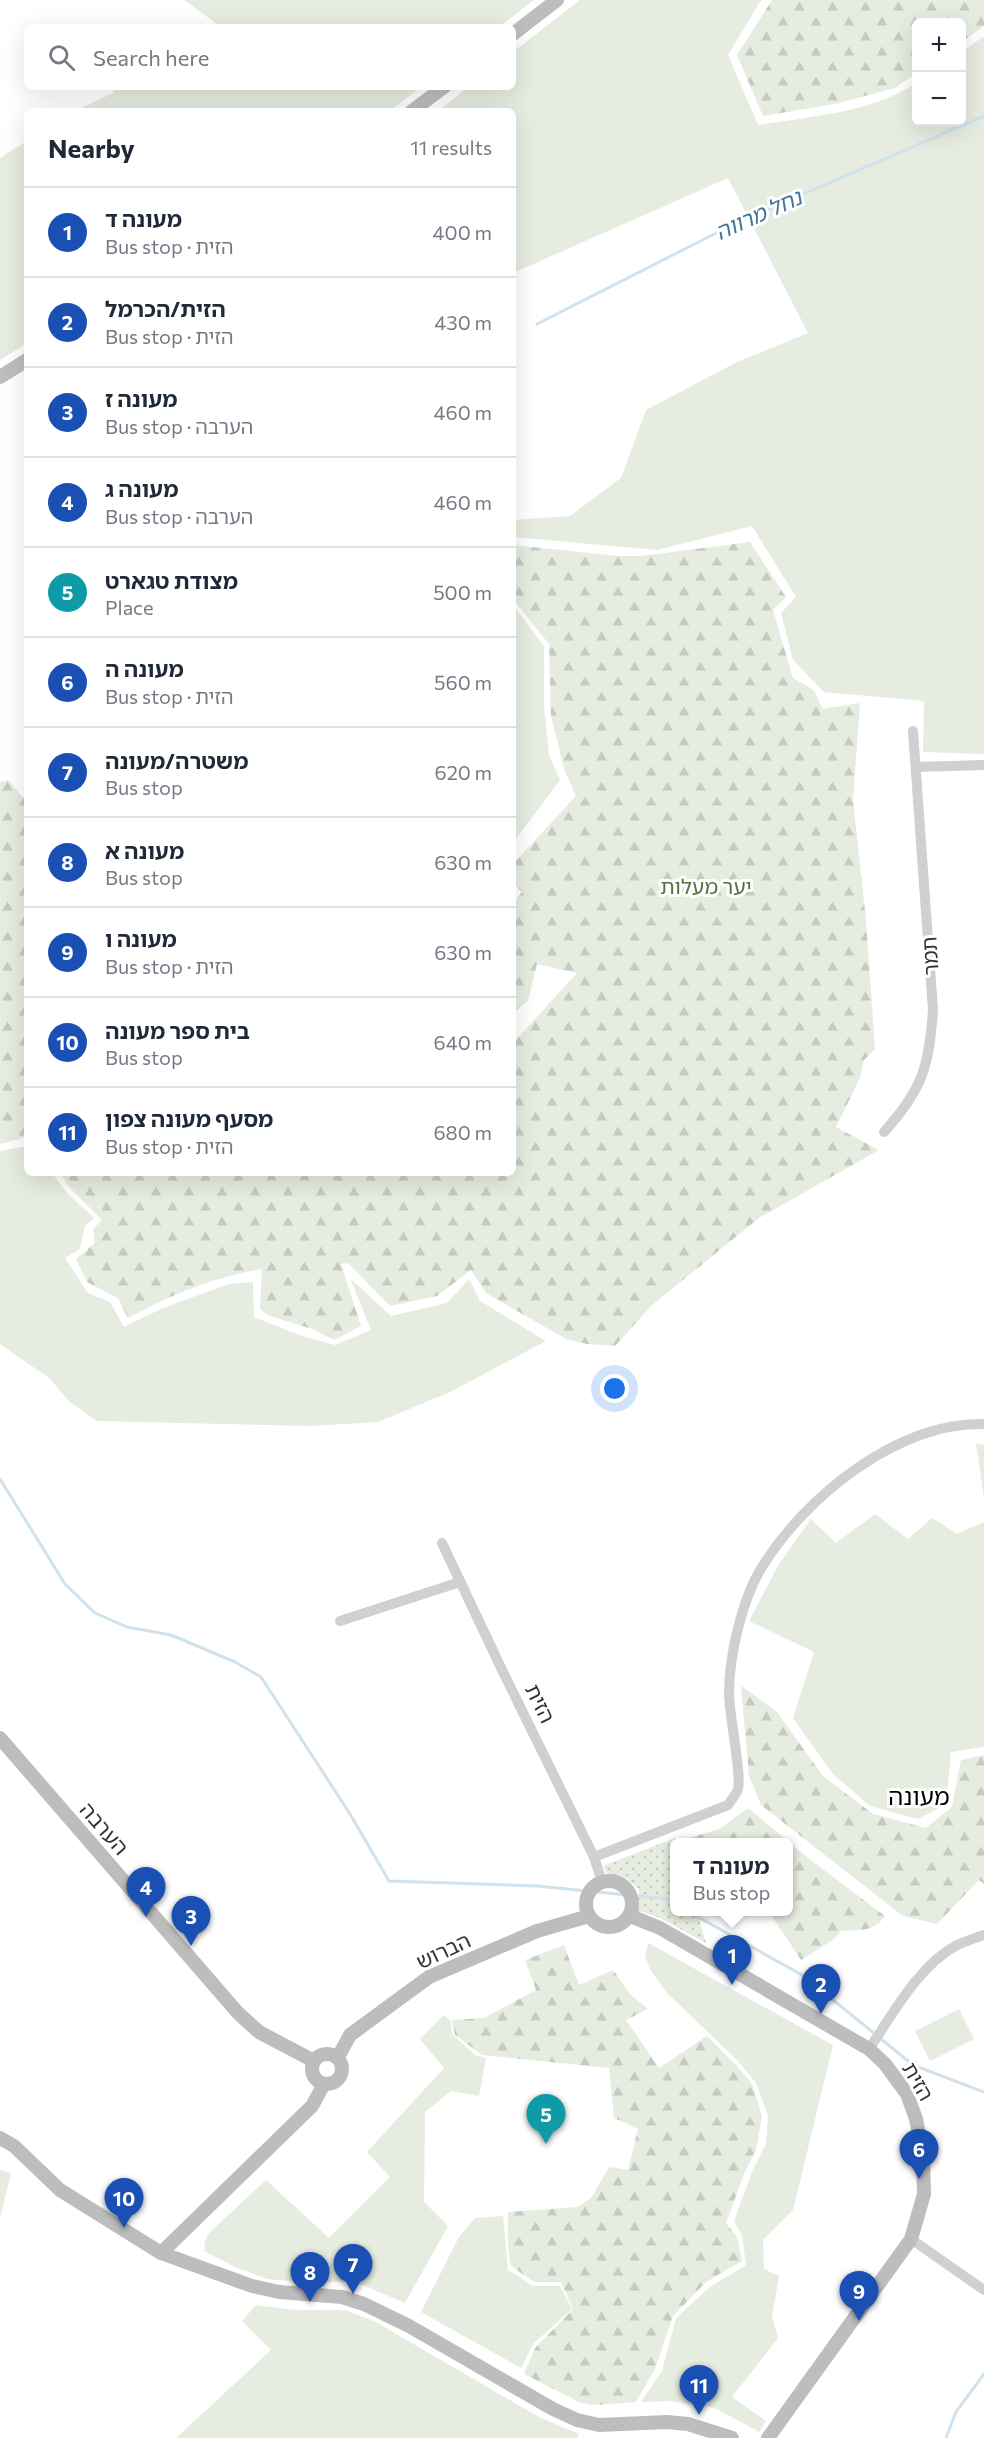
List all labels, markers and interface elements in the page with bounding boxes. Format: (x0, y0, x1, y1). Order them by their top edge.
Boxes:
map controls (912, 18, 966, 126)
button: + (912, 18, 966, 72)
search box (24, 24, 516, 90)
icon: search (45, 41, 78, 74)
text: Search here (93, 44, 209, 71)
button: − (912, 72, 966, 126)
text: Nearby (48, 132, 135, 163)
text: 11 results (410, 135, 492, 159)
water label: נחל מרווה (711, 182, 807, 245)
text: מעונה ד (105, 205, 182, 232)
text: 1 (63, 220, 72, 244)
text: 400 m (433, 220, 492, 244)
text: Bus stop · הזית (105, 234, 234, 258)
text: הזית/הכרמל (105, 295, 226, 322)
text: 2 (62, 310, 73, 334)
text: 430 m (434, 310, 492, 334)
text: Bus stop · הזית (105, 324, 234, 348)
text: מעונה ז (105, 385, 177, 412)
text: 3 (62, 400, 73, 424)
text: 460 m (434, 400, 492, 424)
text: Bus stop · הערבה (105, 414, 253, 438)
text: מעונה ג (105, 475, 178, 502)
text: 4 (61, 490, 74, 514)
text: 460 m (434, 490, 492, 514)
text: Bus stop · הערבה (105, 504, 253, 528)
text: מצודת טגארט (105, 567, 238, 594)
text: 5 (62, 580, 73, 604)
text: 500 m (433, 580, 492, 604)
text: Place (105, 595, 154, 619)
text: מעונה ה (105, 655, 184, 682)
text: 6 (61, 670, 74, 694)
text: 560 m (434, 670, 492, 694)
text: Bus stop · הזית (105, 684, 234, 708)
text: משטרה/מעונה (105, 747, 249, 774)
text: 7 (62, 760, 73, 784)
text: 620 m (435, 760, 492, 784)
text: Bus stop (105, 775, 183, 799)
text: מעונה א (105, 837, 184, 864)
text: 8 (61, 850, 74, 874)
text: 630 m (434, 850, 492, 874)
text: Bus stop (105, 865, 183, 889)
park label: יער מעלות (660, 873, 752, 898)
text: מעונה ו (105, 925, 177, 952)
street label: תמר (915, 936, 943, 976)
text: 9 (61, 940, 74, 964)
text: 630 m (434, 940, 492, 964)
text: Bus stop · הזית (105, 954, 234, 978)
text: בית ספר מעונה (105, 1017, 250, 1044)
text: 10 (56, 1030, 79, 1054)
text: 640 m (434, 1030, 492, 1054)
text: Bus stop (105, 1045, 183, 1069)
text: מסעף מעונה צפון (105, 1105, 273, 1132)
text: 11 (58, 1120, 77, 1144)
text: 680 m (433, 1120, 492, 1144)
text: Bus stop · הזית (105, 1134, 234, 1158)
your location (600, 1374, 629, 1403)
street label: הזית (521, 1679, 561, 1727)
district label: מעונה (888, 1781, 950, 1810)
street label: הערבה (76, 1797, 134, 1859)
popup (670, 1838, 793, 1916)
text: מעונה ד (693, 1852, 769, 1879)
pin: 4 (126, 1868, 166, 1917)
text: Bus stop (693, 1880, 770, 1904)
pin: 3 (172, 1896, 210, 1946)
street label: הברוש (412, 1927, 474, 1973)
pin: 1 (712, 1936, 752, 1985)
pin: 2 (802, 1964, 840, 2014)
street label: הזית (898, 2057, 940, 2105)
pin: 5 (526, 2094, 566, 2144)
pin: 6 (900, 2130, 938, 2179)
pin: 10 (104, 2178, 144, 2228)
pin: 7 (334, 2244, 372, 2294)
pin: 8 (290, 2252, 330, 2302)
pin: 9 (840, 2272, 878, 2321)
pin: 11 (680, 2366, 718, 2415)

